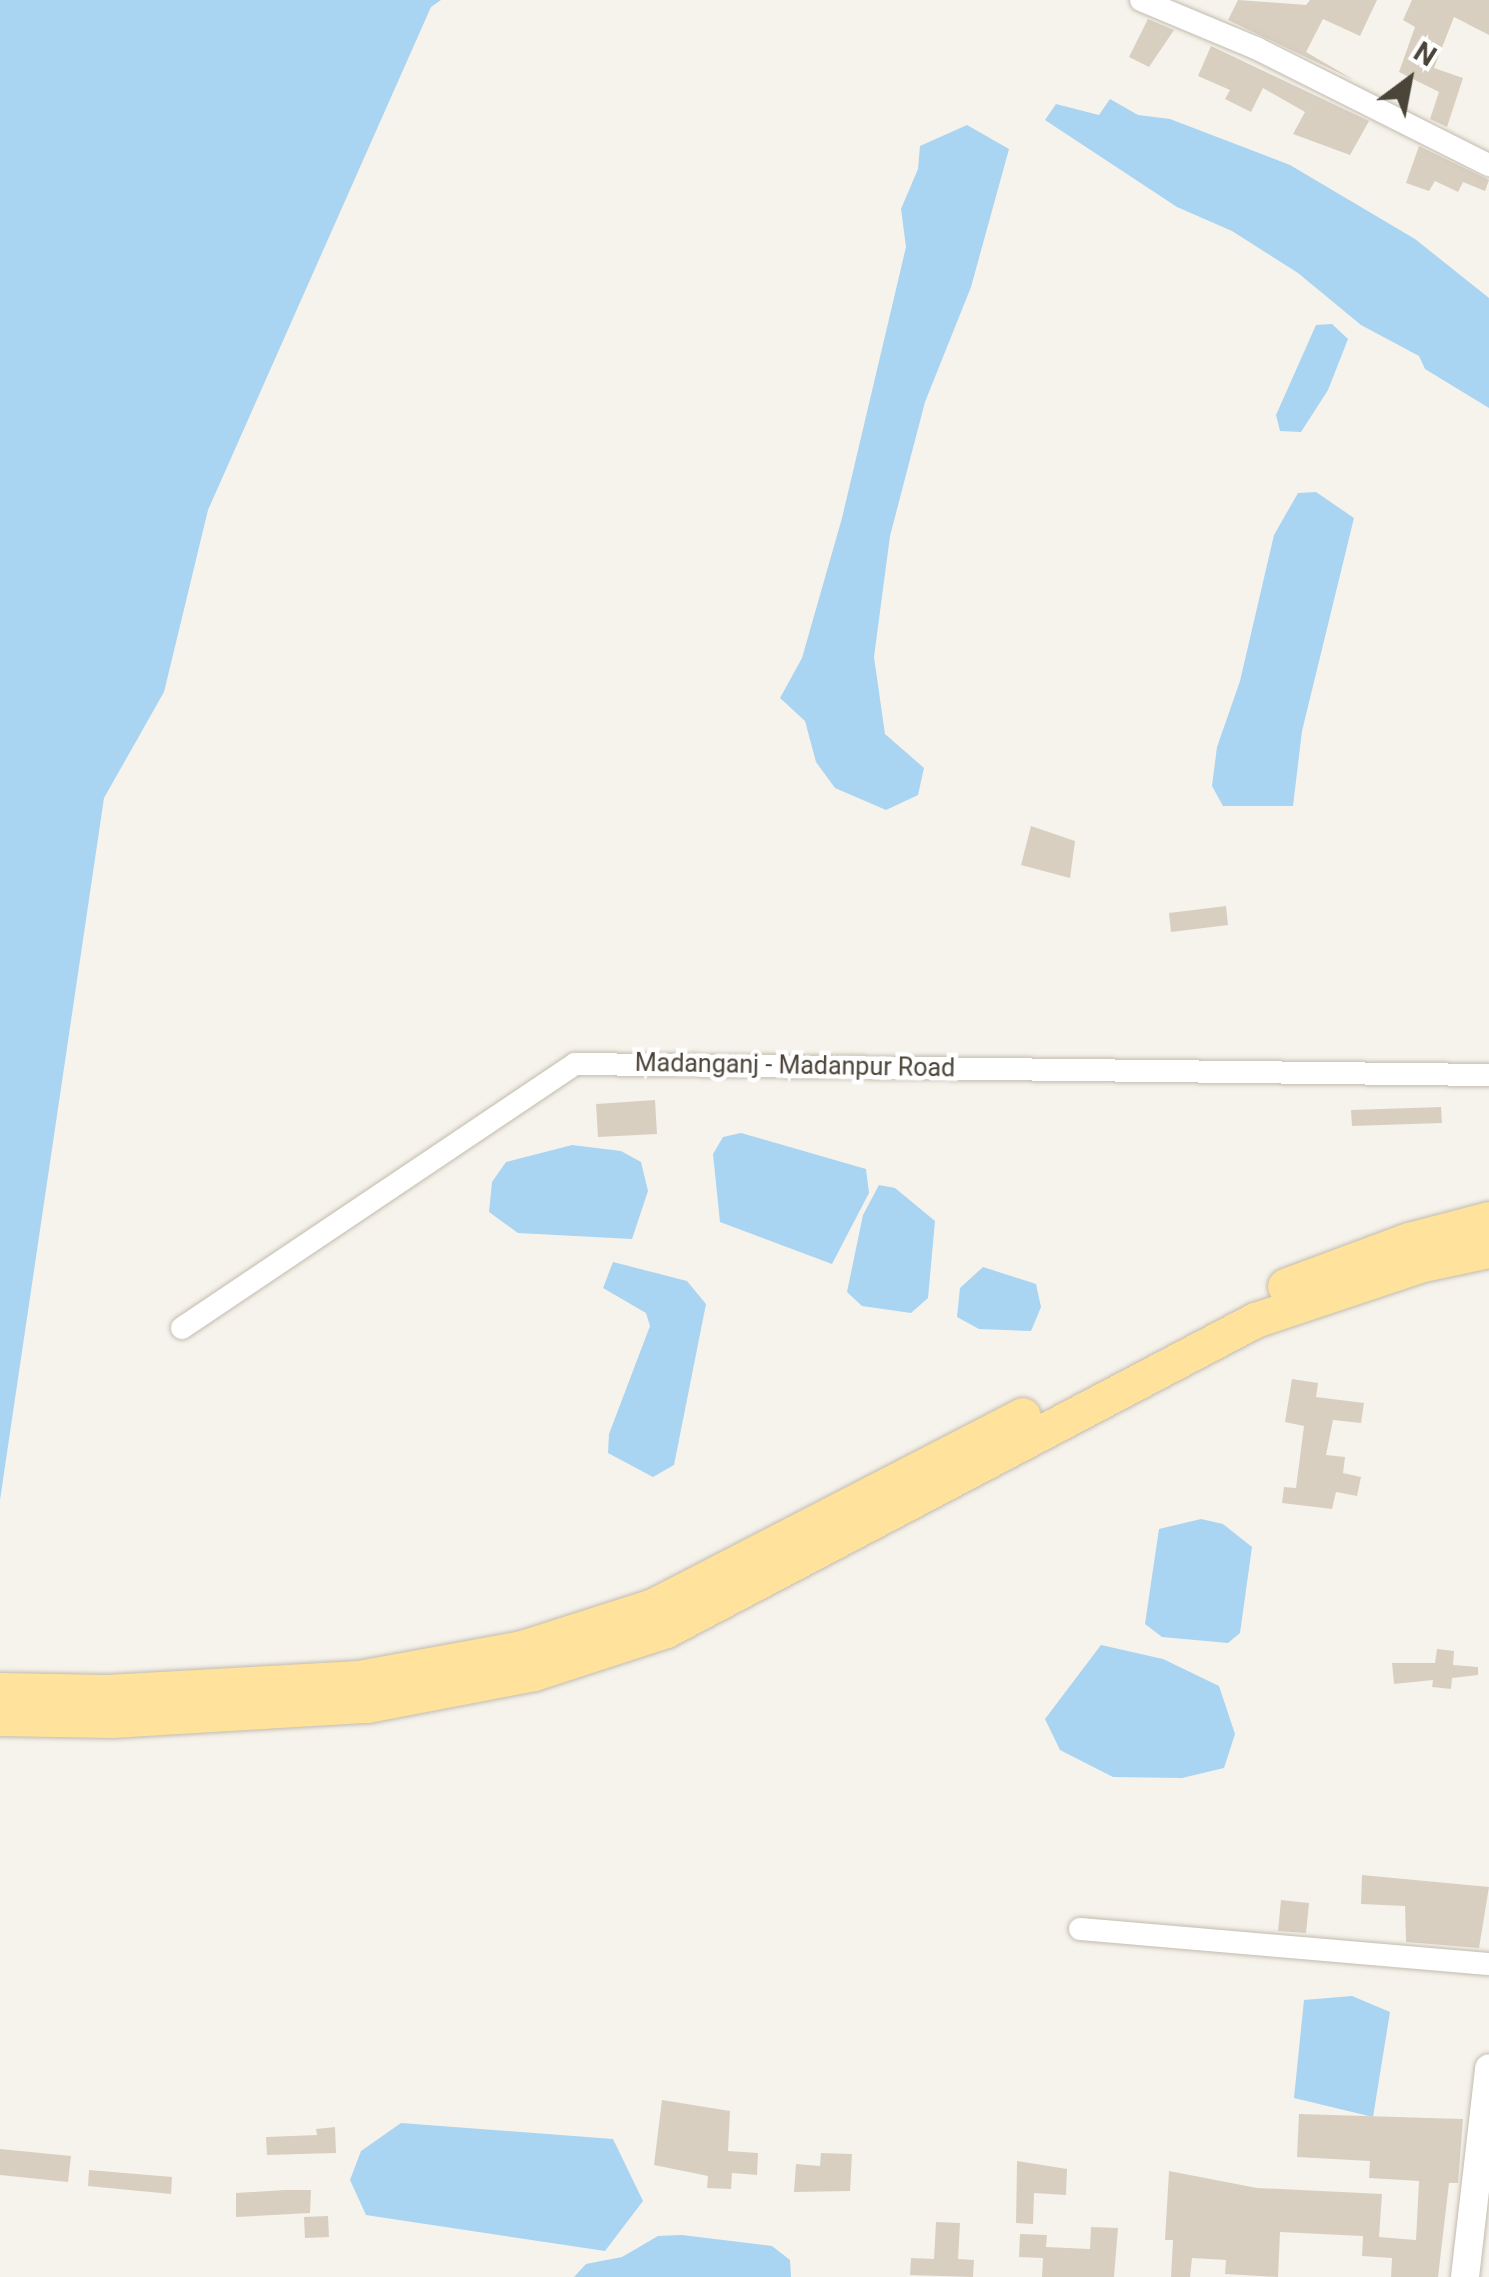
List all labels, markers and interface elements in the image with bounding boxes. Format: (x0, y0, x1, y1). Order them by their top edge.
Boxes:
north arrow (1359, 30, 1459, 130)
text: N (1408, 35, 1442, 73)
street label: Madanganj - Madanpur Road (635, 1048, 955, 1084)

